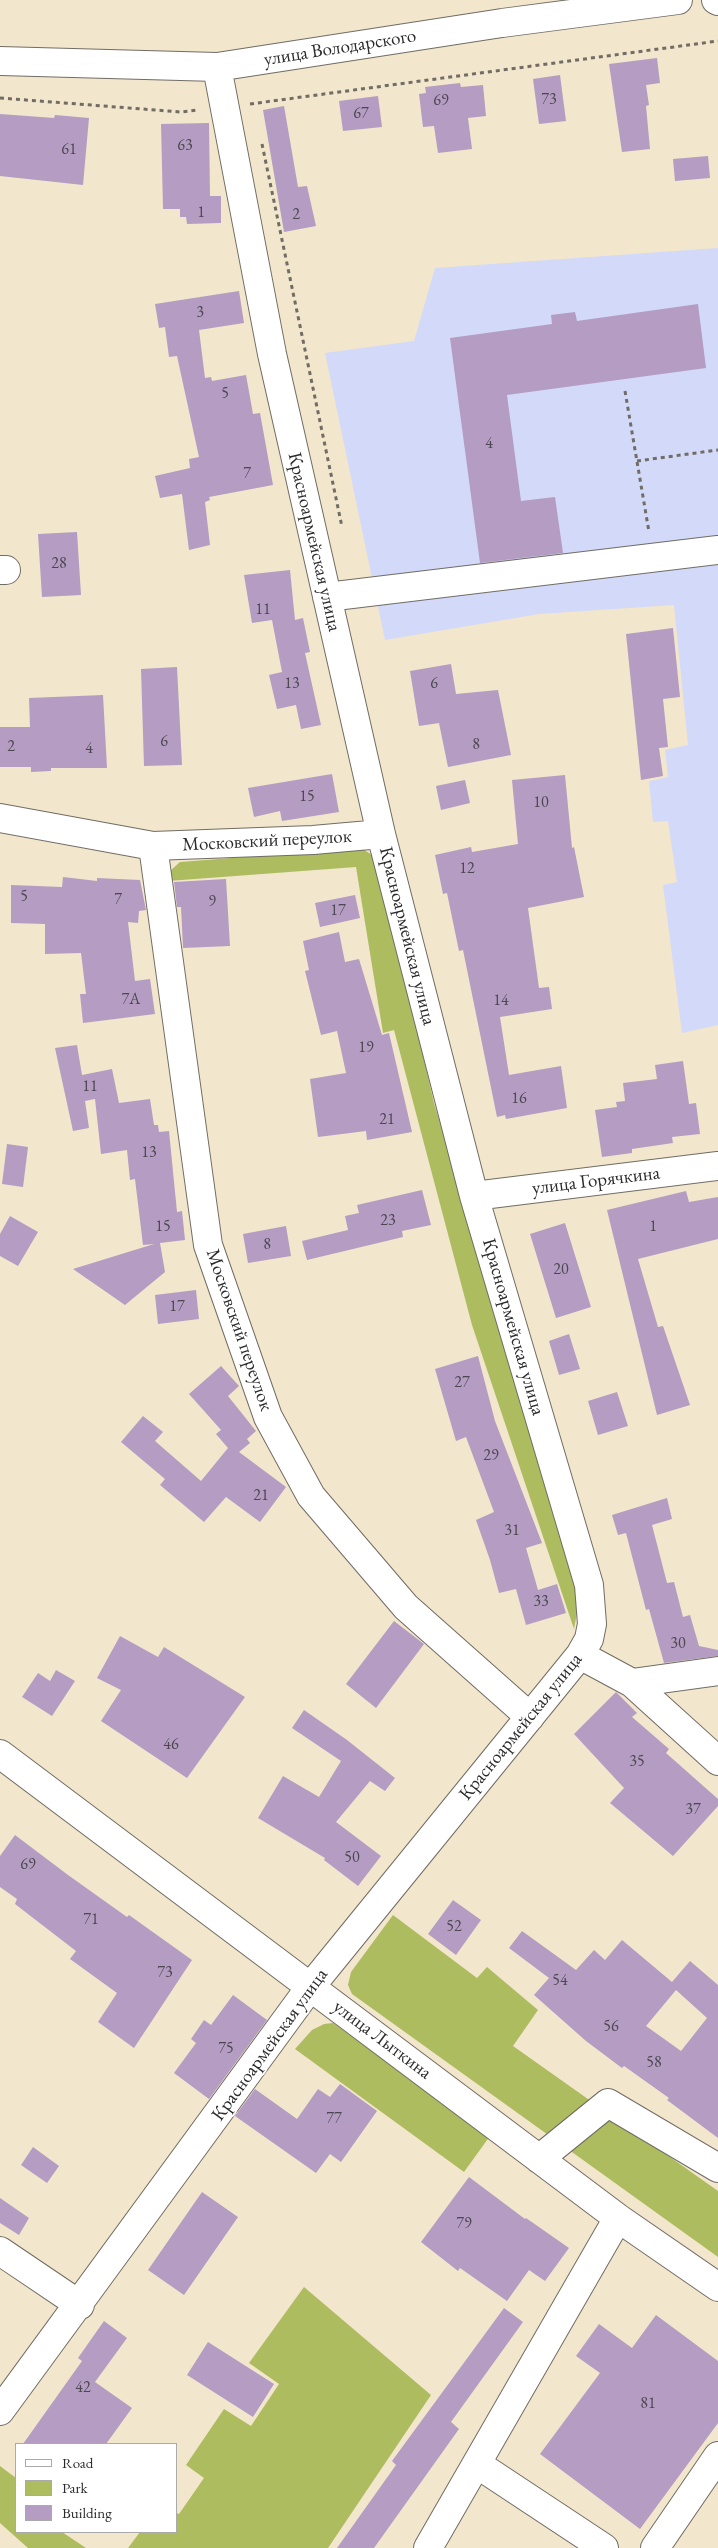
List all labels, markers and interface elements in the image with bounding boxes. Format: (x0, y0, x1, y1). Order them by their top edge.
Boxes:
street label: улица Володарского (262, 25, 418, 71)
house number: 73 (541, 90, 557, 110)
house number: 69 (433, 91, 449, 111)
house number: 67 (353, 104, 369, 124)
house number: 63 (177, 136, 193, 156)
house number: 61 (61, 140, 77, 160)
house number: 1 (197, 203, 205, 223)
house number: 2 (292, 205, 300, 225)
house number: 3 (196, 303, 204, 323)
house number: 5 (221, 384, 229, 404)
house number: 4 (485, 434, 493, 454)
street label: Красноармейская улица (282, 450, 346, 634)
house number: 7 (243, 464, 251, 484)
house number: 28 (51, 554, 67, 574)
house number: 11 (255, 600, 271, 620)
house number: 13 (284, 674, 300, 694)
house number: 6 (430, 674, 438, 694)
house number: 6 (160, 732, 168, 752)
house number: 8 (472, 735, 480, 755)
house number: 2 (7, 737, 15, 757)
house number: 4 (85, 739, 93, 759)
house number: 15 (299, 787, 315, 807)
house number: 10 (533, 793, 549, 813)
street label: Московский переулок (182, 825, 352, 857)
street label: Красноармейская улица (374, 844, 440, 1028)
house number: 12 (459, 859, 475, 879)
house number: 5 (20, 887, 28, 907)
house number: 7 (114, 890, 122, 910)
house number: 9 (208, 892, 216, 912)
house number: 17 (330, 901, 346, 921)
house number: 7А (122, 990, 140, 1010)
house number: 14 (493, 991, 509, 1011)
house number: 19 (358, 1038, 374, 1058)
house number: 11 (82, 1077, 98, 1097)
house number: 16 (511, 1089, 527, 1109)
house number: 21 (379, 1110, 395, 1130)
house number: 13 (141, 1143, 157, 1163)
street label: улица Горячкина (531, 1162, 661, 1200)
house number: 23 (380, 1211, 396, 1231)
house number: 15 (155, 1217, 171, 1237)
house number: 1 (649, 1217, 657, 1237)
house number: 8 (263, 1235, 271, 1255)
street label: Красноармейская улица (477, 1236, 549, 1418)
street label: Московский переулок (201, 1246, 277, 1414)
house number: 20 (553, 1260, 569, 1280)
house number: 17 (169, 1297, 185, 1317)
house number: 27 (454, 1373, 470, 1393)
house number: 29 (483, 1446, 499, 1466)
house number: 21 (253, 1486, 269, 1506)
house number: 31 (504, 1521, 520, 1541)
house number: 33 (533, 1592, 549, 1612)
house number: 30 (670, 1634, 686, 1654)
street label: Красноармейская улица (455, 1649, 587, 1805)
house number: 46 (163, 1735, 179, 1755)
house number: 35 (629, 1752, 645, 1772)
house number: 37 (685, 1800, 701, 1820)
house number: 50 (344, 1848, 360, 1868)
house number: 69 (20, 1855, 36, 1875)
house number: 71 (83, 1910, 99, 1930)
house number: 52 (446, 1917, 462, 1937)
house number: 73 (157, 1963, 173, 1983)
street label: Красноармейская улица (207, 1964, 333, 2126)
house number: 54 (552, 1971, 568, 1991)
street label: улица Лыткина (328, 1995, 436, 2085)
house number: 56 (603, 2017, 619, 2037)
house number: 75 (218, 2039, 234, 2059)
house number: 58 (646, 2053, 662, 2073)
house number: 77 (326, 2109, 342, 2129)
house number: 79 (456, 2214, 472, 2234)
house number: 42 (75, 2378, 91, 2398)
house number: 81 (640, 2394, 656, 2414)
legend (15, 2443, 178, 2533)
text: Road (62, 2453, 93, 2472)
text: Park (62, 2478, 88, 2497)
text: Building (62, 2503, 112, 2522)

